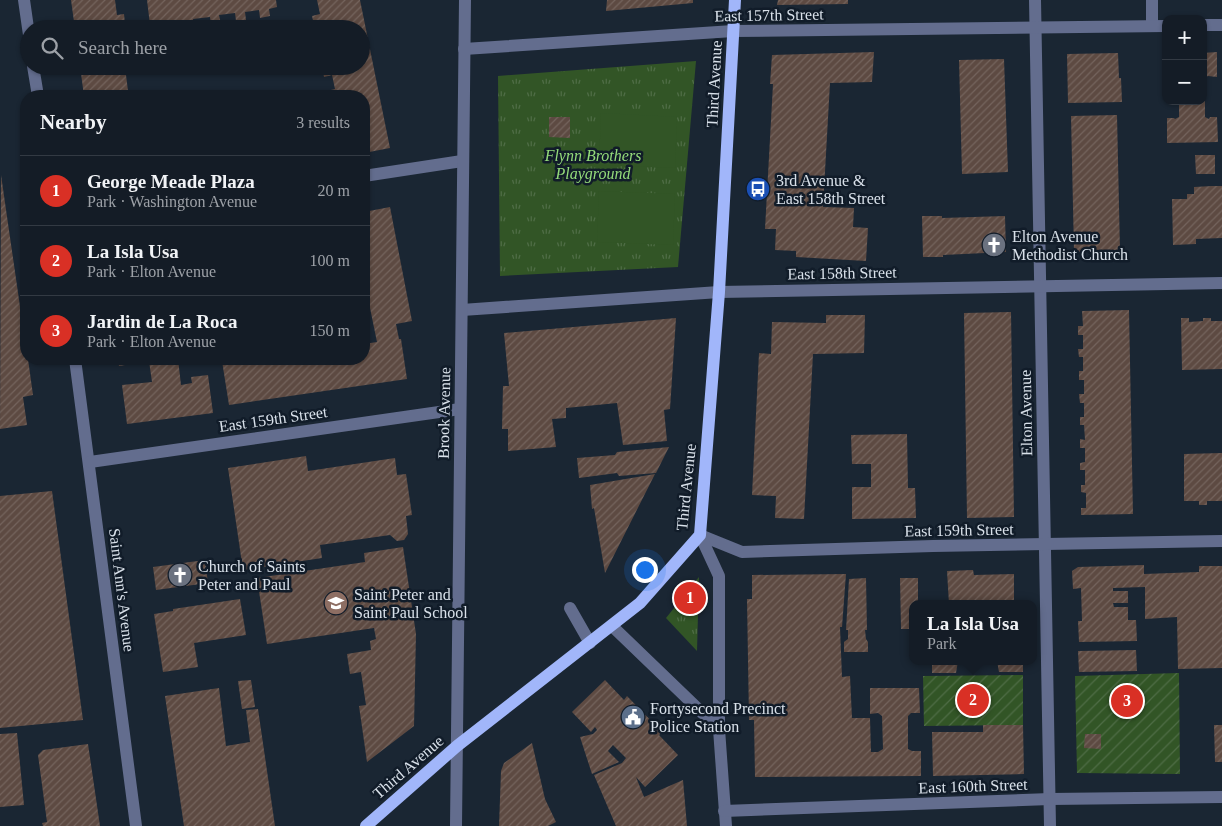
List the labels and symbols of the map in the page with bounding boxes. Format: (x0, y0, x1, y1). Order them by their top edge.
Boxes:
street label: East 157th Street (714, 6, 824, 24)
street label: Third Avenue (703, 40, 725, 128)
park label: Flynn Brothers Playground (544, 147, 641, 183)
place label: 3rd Avenue & East 158th Street (776, 172, 886, 207)
bus stop icon: 3rd Avenue & East 158th Street (745, 176, 771, 202)
place label: Elton Avenue Methodist Church (1012, 228, 1128, 263)
church icon: Elton Avenue Methodist Church (981, 232, 1007, 258)
street label: East 158th Street (787, 264, 897, 282)
street label: Brook Avenue (435, 367, 453, 459)
street label: Elton Avenue (1017, 370, 1035, 456)
street label: East 159th Street (218, 403, 329, 435)
street label: Third Avenue (673, 443, 699, 531)
street label: East 159th Street (904, 521, 1014, 539)
street label: Saint Ann's Avenue (106, 527, 138, 653)
your location (632, 557, 658, 583)
place label: Church of Saints Peter and Paul (198, 558, 306, 593)
church icon: Church of Saints Peter and Paul (167, 562, 193, 588)
pin: 1 (674, 579, 706, 617)
place label: Saint Peter and Saint Paul School (354, 586, 468, 621)
school or university icon: Saint Peter and Saint Paul School (323, 590, 349, 616)
pin: 2 (957, 681, 989, 719)
pin: 3 (1111, 682, 1143, 720)
place label: Fortysecond Precinct Police Station (650, 700, 786, 735)
public building icon: Fortysecond Precinct Police Station (620, 704, 646, 730)
street label: Third Avenue (370, 732, 446, 802)
street label: East 160th Street (918, 776, 1028, 796)

